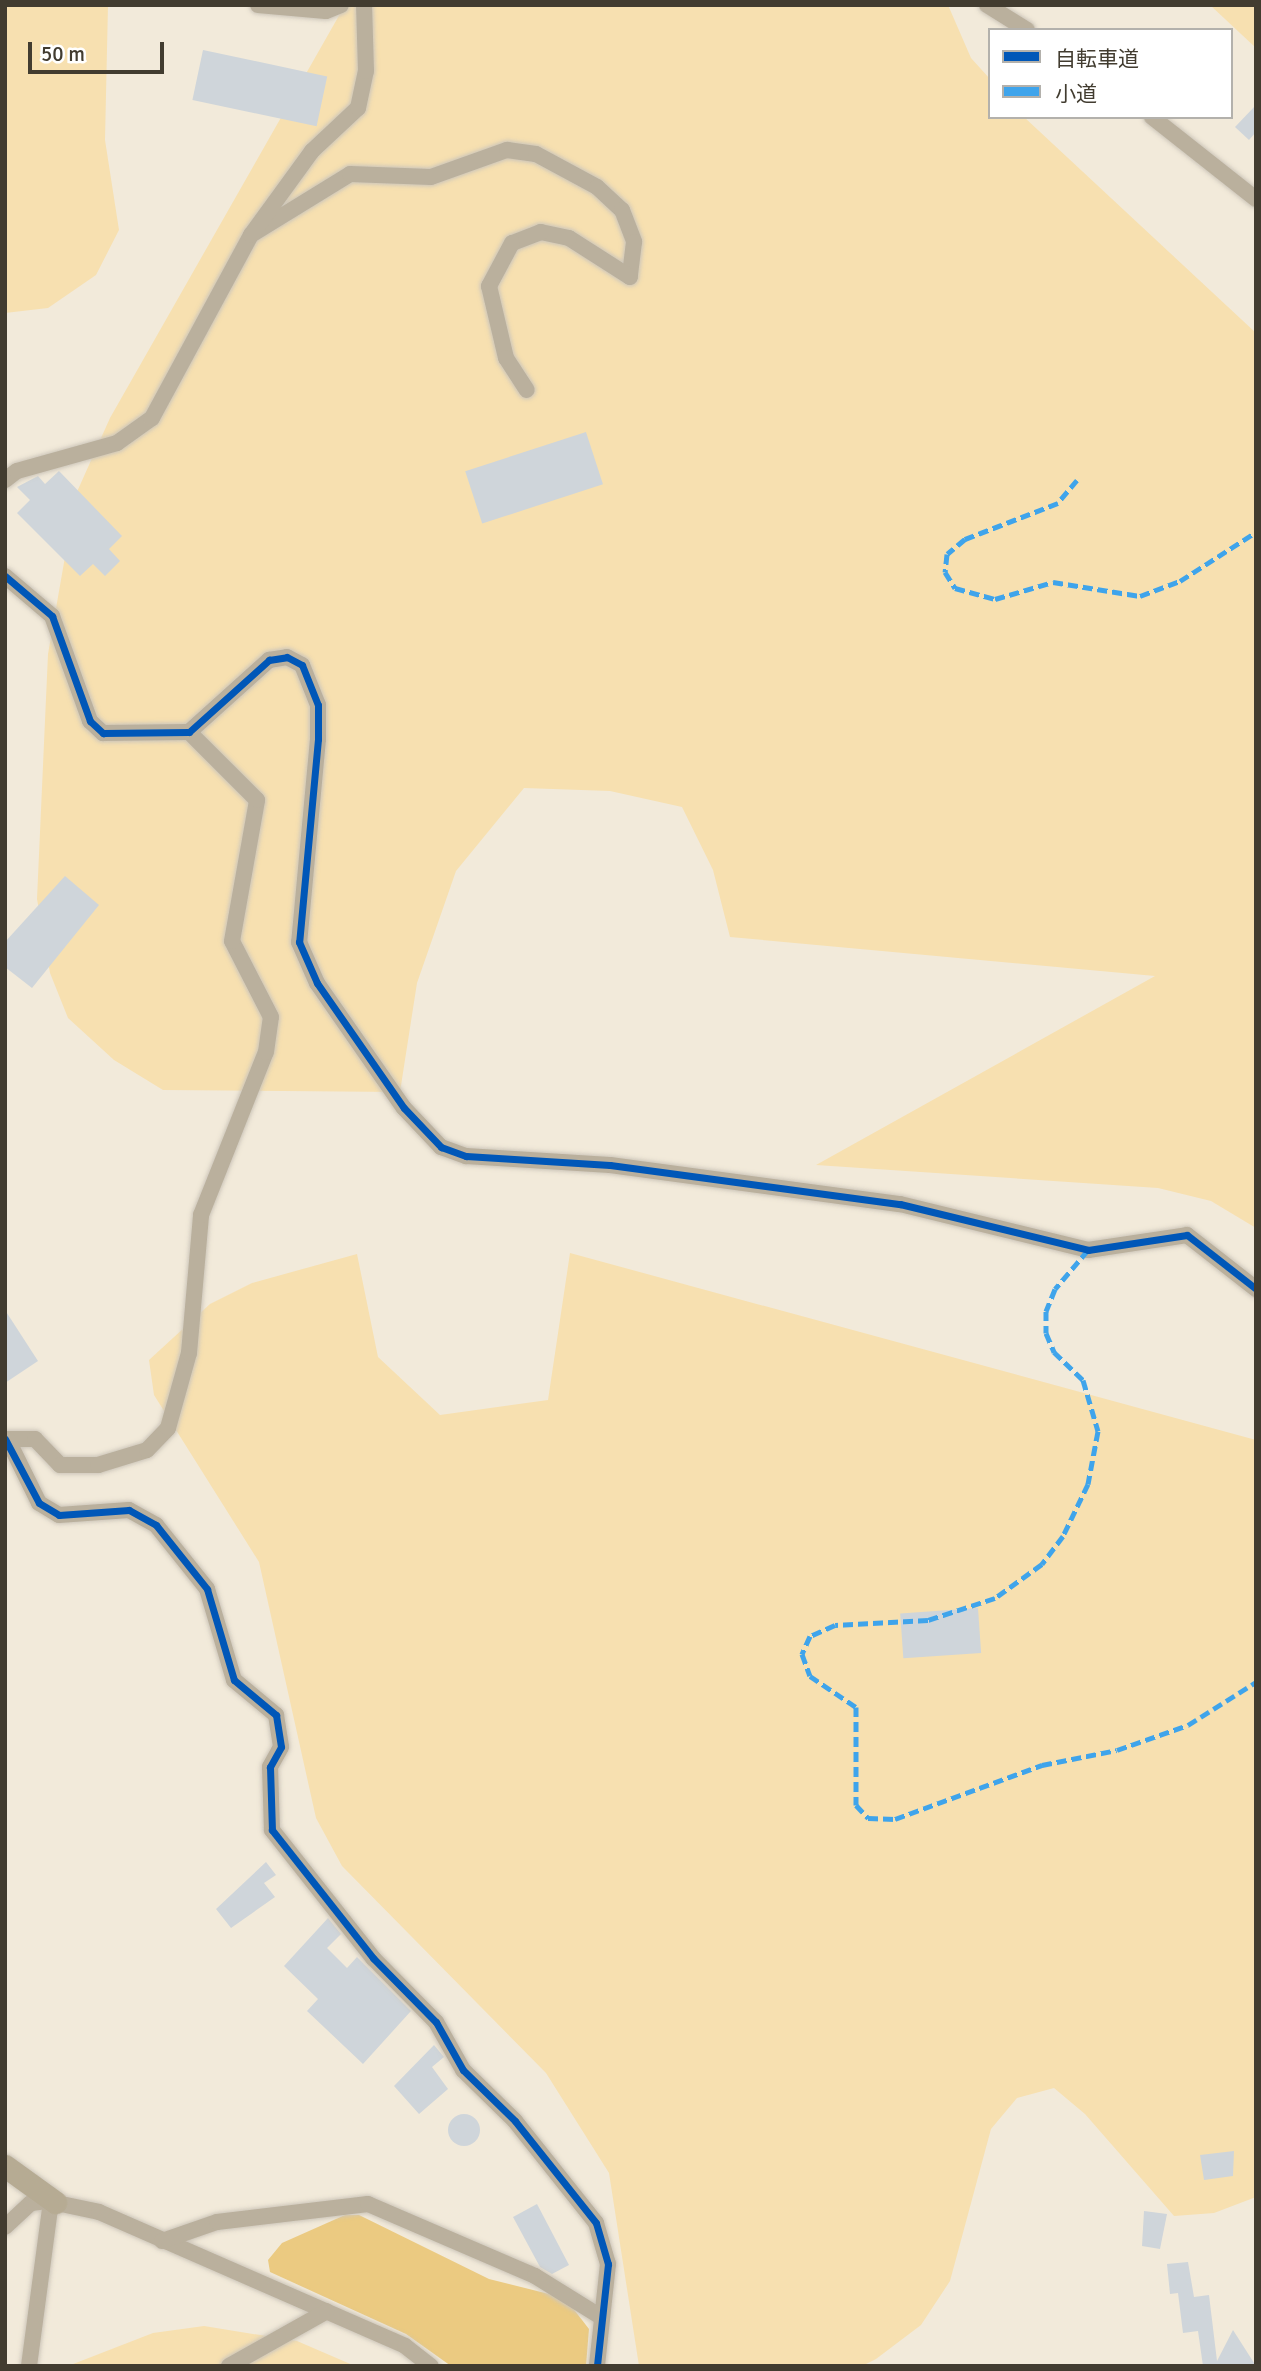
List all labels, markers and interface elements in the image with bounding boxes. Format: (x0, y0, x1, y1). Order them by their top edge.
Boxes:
scale bar (32, 28, 168, 72)
legend (988, 28, 1233, 119)
text: 50 m (41, 41, 85, 67)
text: 自転車道 (1055, 46, 1139, 72)
text: 小道 (1055, 81, 1097, 107)

